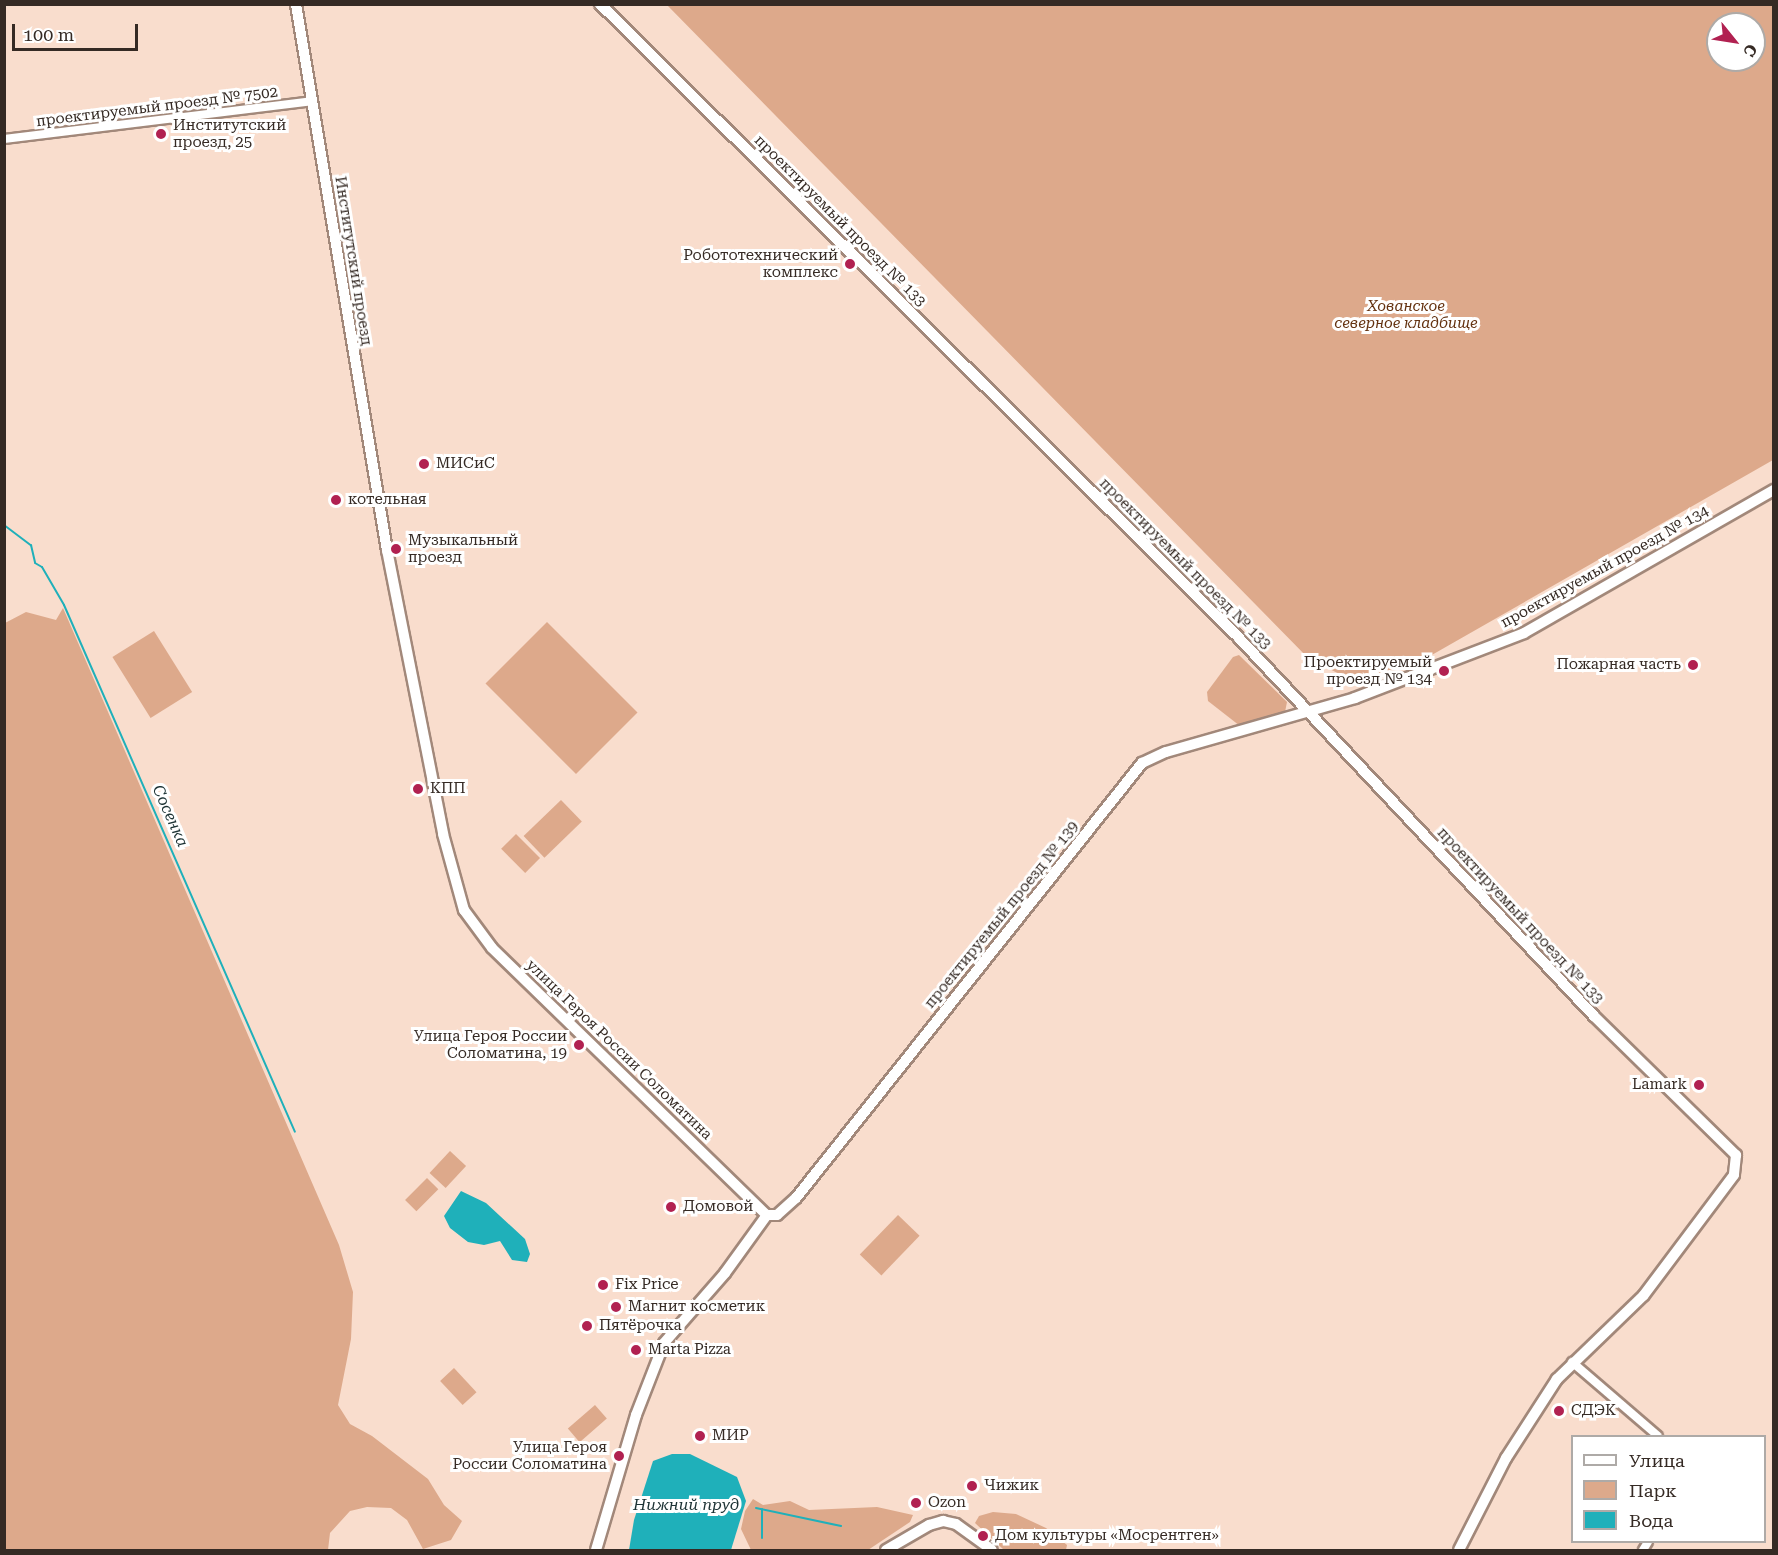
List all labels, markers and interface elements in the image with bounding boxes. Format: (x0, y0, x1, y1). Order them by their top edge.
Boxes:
scale bar (15, 12, 141, 50)
north arrow (1706, 12, 1766, 72)
text: 100 m (23, 24, 74, 45)
text: С (1739, 41, 1761, 60)
street label: проектируемый проезд № 7502 (35, 83, 279, 131)
place label: Институтский проезд, 25 (173, 116, 286, 151)
marker: Институтский проезд, 25 (154, 127, 168, 141)
street label: проектируемый проезд № 133 (751, 132, 929, 310)
street label: Институтский проезд (331, 175, 375, 347)
place label: Робототехнический комплекс (683, 246, 838, 281)
marker: Робототехнический комплекс (843, 257, 857, 271)
park label: Хованское северное кладбище (1334, 297, 1478, 332)
place label: МИСиС (436, 455, 495, 473)
marker: МИСиС (417, 457, 431, 471)
street label: проектируемый проезд № 133 (1096, 475, 1274, 653)
place label: котельная (348, 491, 427, 509)
marker: котельная (329, 493, 343, 507)
street label: проектируемый проезд № 134 (1498, 502, 1712, 632)
place label: Музыкальный проезд (408, 531, 518, 566)
marker: Музыкальный проезд (389, 542, 403, 556)
place label: Проектируемый проезд № 134 (1304, 653, 1432, 688)
place label: Пожарная часть (1557, 656, 1681, 674)
marker: Пожарная часть (1686, 658, 1700, 672)
marker: Проектируемый проезд № 134 (1437, 664, 1451, 678)
place label: КПП (430, 780, 466, 798)
water label: Сосенка (148, 782, 192, 850)
marker: КПП (411, 782, 425, 796)
street label: проектируемый проезд № 139 (921, 818, 1083, 1012)
street label: проектируемый проезд № 133 (1433, 824, 1607, 1008)
street label: улица Героя России Соломатина (522, 956, 716, 1144)
place label: Улица Героя России Соломатина, 19 (414, 1027, 567, 1062)
marker: Улица Героя России Соломатина, 19 (572, 1038, 586, 1052)
place label: Lamark (1632, 1076, 1687, 1094)
marker: Lamark (1692, 1078, 1706, 1092)
place label: Домовой (683, 1198, 753, 1216)
marker: Домовой (664, 1200, 678, 1214)
place label: Fix Price (615, 1276, 679, 1294)
marker: Fix Price (596, 1278, 610, 1292)
place label: Магнит косметик (628, 1298, 765, 1316)
marker: Магнит косметик (609, 1300, 623, 1314)
place label: Пятёрочка (599, 1317, 682, 1335)
marker: Пятёрочка (580, 1319, 594, 1333)
place label: Marta Pizza (648, 1341, 731, 1359)
marker: Marta Pizza (629, 1343, 643, 1357)
place label: СДЭК (1571, 1402, 1616, 1420)
marker: СДЭК (1552, 1404, 1566, 1418)
place label: МИР (712, 1427, 749, 1445)
marker: МИР (693, 1429, 707, 1443)
legend (1571, 1435, 1766, 1543)
place label: Улица Героя России Соломатина (452, 1438, 607, 1473)
marker: Улица Героя России Соломатина (612, 1449, 626, 1463)
text: Улица (1629, 1450, 1685, 1471)
place label: Чижик (984, 1477, 1039, 1495)
marker: Чижик (965, 1479, 979, 1493)
text: Парк (1629, 1480, 1677, 1501)
place label: Ozon (928, 1494, 966, 1512)
water label: Нижний пруд (633, 1495, 739, 1515)
marker: Ozon (909, 1496, 923, 1510)
text: Вода (1629, 1510, 1673, 1531)
place label: Дом культуры «Мосрентген» (995, 1527, 1219, 1545)
marker: Дом культуры «Мосрентген» (976, 1529, 990, 1543)

